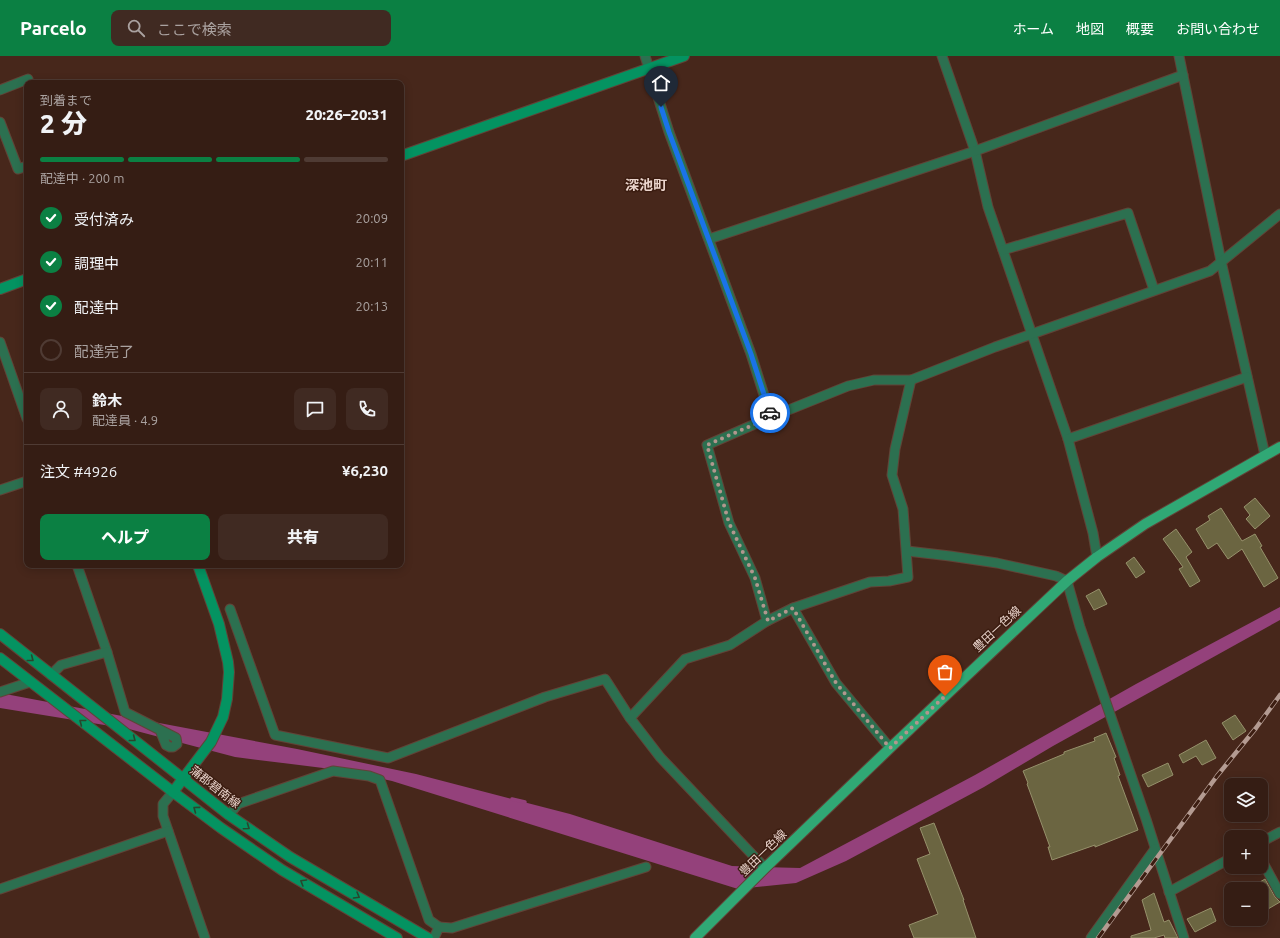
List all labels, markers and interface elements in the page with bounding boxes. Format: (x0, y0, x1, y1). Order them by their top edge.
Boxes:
search box (111, 10, 391, 46)
text: Parcelo (20, 17, 87, 39)
icon: search (125, 17, 147, 39)
text: ここで検索 (157, 21, 232, 38)
text: ホーム (1012, 21, 1054, 37)
text: 地図 (1076, 21, 1104, 37)
text: 概要 (1126, 21, 1154, 37)
text: お問い合わせ (1176, 21, 1260, 37)
pin (644, 66, 678, 107)
icon: home (650, 72, 672, 94)
text: 到着まで (40, 93, 92, 107)
text: 20:26–20:31 (305, 106, 388, 123)
text: 2 分 (40, 109, 87, 138)
text: 配達中 · 200 m (40, 171, 124, 185)
district label: 深池町 (625, 177, 667, 193)
icon: check (40, 207, 62, 229)
text: 受付済み (74, 211, 134, 228)
text: 20:09 (355, 211, 388, 225)
icon: check (40, 251, 62, 273)
text: 調理中 (74, 255, 119, 272)
text: 20:11 (355, 255, 388, 269)
icon: check (40, 295, 62, 317)
text: 配達中 (74, 299, 119, 316)
text: 20:13 (355, 299, 388, 313)
text: 配達完了 (74, 343, 134, 360)
button: person (40, 388, 82, 430)
button: chat (294, 388, 336, 430)
button: phone (346, 388, 388, 430)
text: 鈴木 (92, 392, 122, 409)
courier (750, 393, 790, 433)
icon: car (759, 402, 781, 424)
text: 配達員 · 4.9 (92, 413, 158, 427)
text: ¥6,230 (342, 462, 388, 479)
text: 注文 #4926 (40, 463, 117, 480)
button: ヘルプ (40, 514, 210, 560)
button: 共有 (218, 514, 388, 560)
street label: 豊田一色線 (970, 603, 1023, 654)
one-way arrow (26, 654, 33, 661)
pin (928, 655, 962, 696)
icon: bag (934, 661, 956, 683)
one-way arrow (79, 719, 86, 726)
one-way arrow (128, 735, 135, 742)
street label: 蒲郡碧南線 (188, 763, 243, 810)
map controls (1224, 778, 1268, 926)
button: layers (1224, 778, 1268, 822)
one-way arrow (193, 806, 200, 814)
one-way arrow (242, 822, 249, 829)
street label: 豊田一色線 (737, 827, 789, 878)
button: + (1224, 830, 1268, 874)
one-way arrow (300, 879, 307, 887)
button: − (1224, 882, 1268, 926)
one-way arrow (353, 892, 360, 899)

